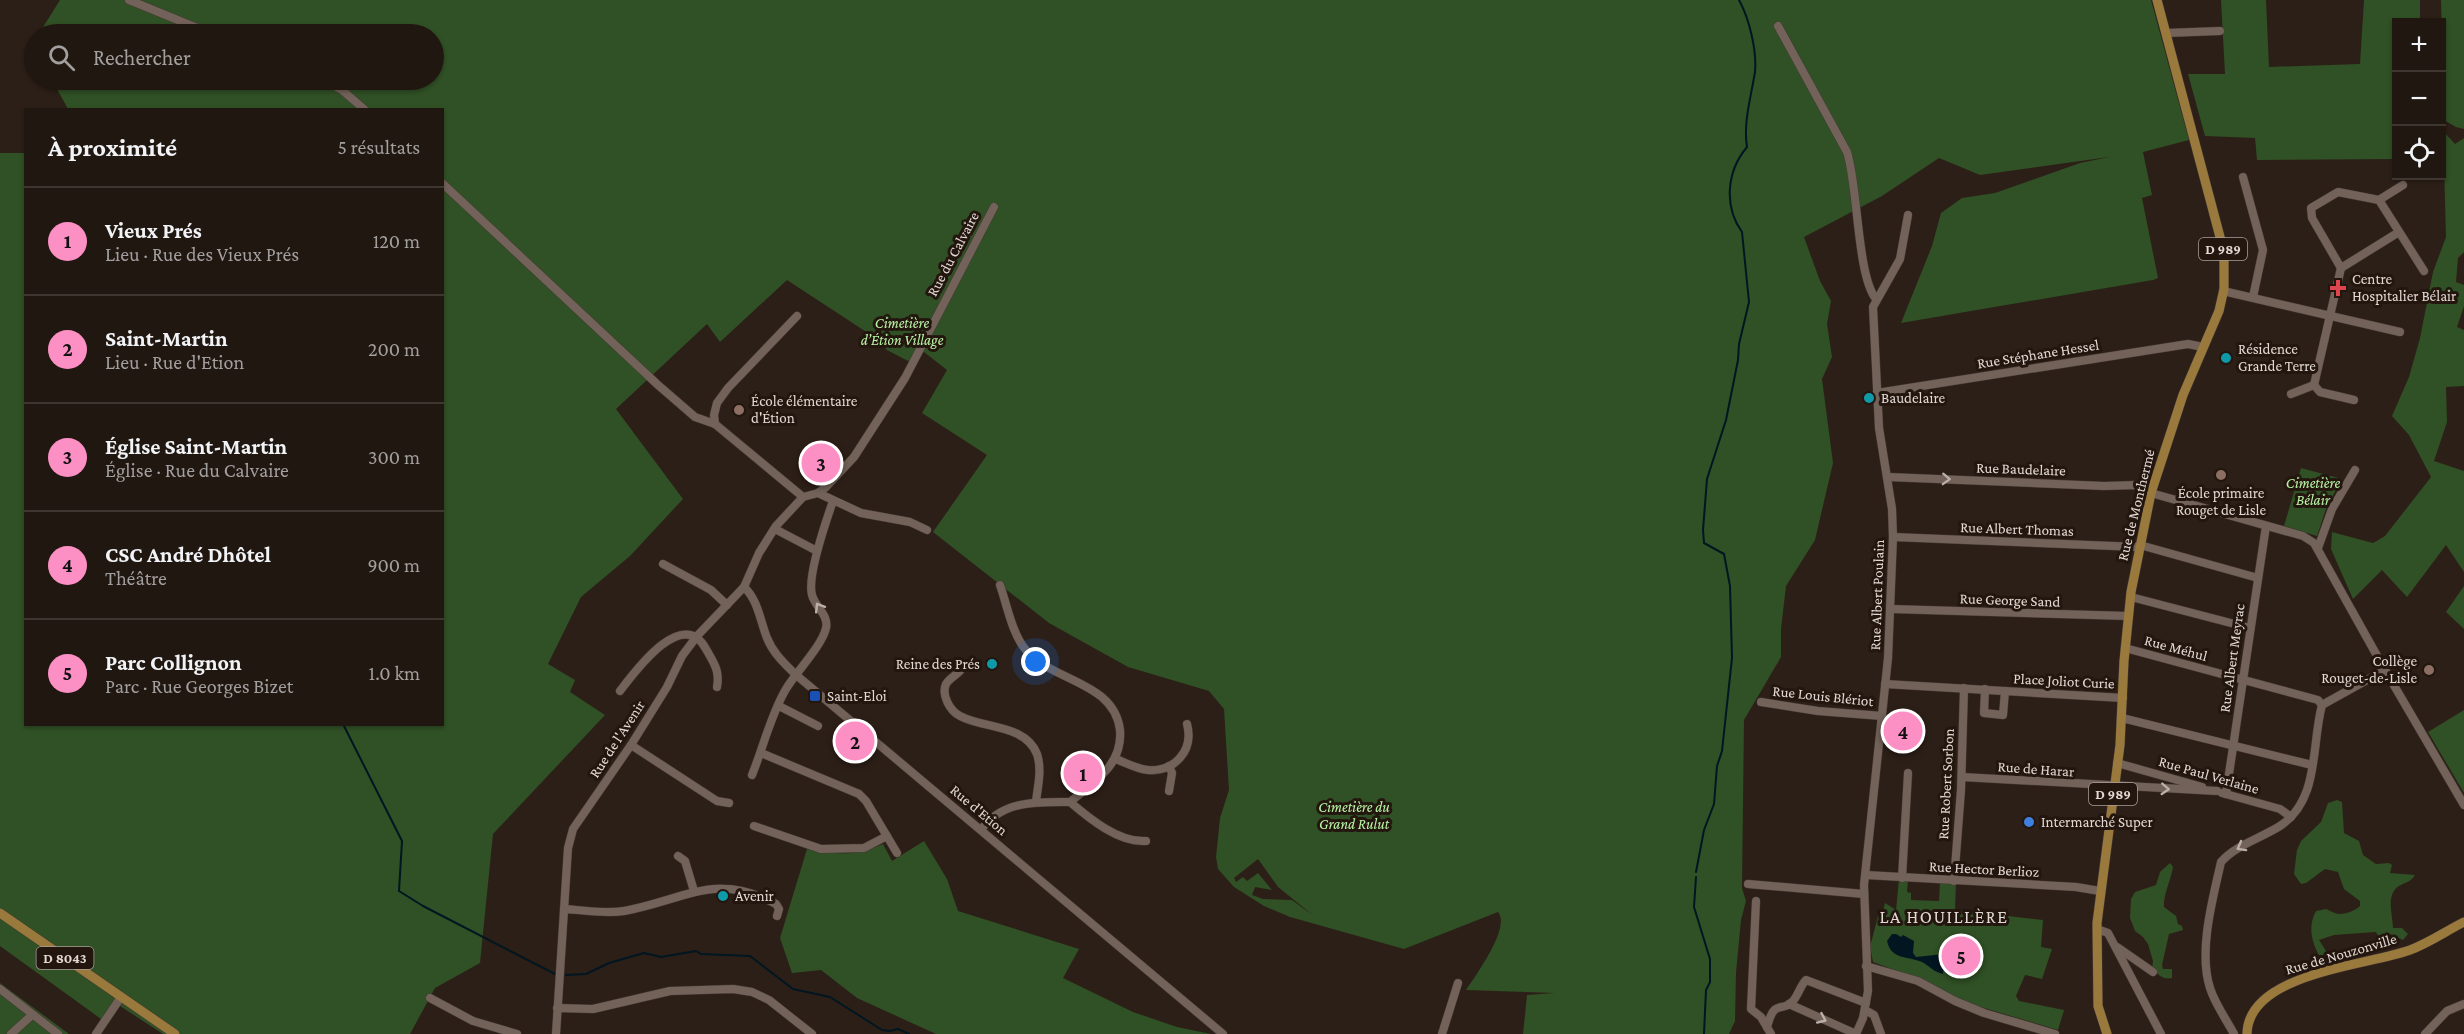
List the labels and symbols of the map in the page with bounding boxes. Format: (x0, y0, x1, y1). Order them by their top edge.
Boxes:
street label: Rue du Calvaire (924, 209, 982, 299)
road number: D 989 (2199, 238, 2247, 260)
place label: Centre Hospitalier Bélair (2352, 271, 2457, 305)
marker: Centre Hospitalier Bélair (2329, 279, 2347, 297)
park label: Cimetière d’Étion Village (861, 315, 944, 349)
street label: Rue Stéphane Hessel (1976, 336, 2100, 373)
place label: Résidence Grande Terre (2238, 341, 2316, 374)
marker: Résidence Grande Terre (2219, 351, 2233, 365)
place label: Baudelaire (1881, 390, 1945, 406)
marker: Baudelaire (1862, 391, 1876, 405)
place label: École élémentaire d'Étion (751, 393, 858, 426)
marker: École élémentaire d'Étion (732, 403, 746, 417)
pin: 3 (802, 440, 840, 486)
street label: Rue de Monthermé (2114, 447, 2158, 562)
street label: Rue Baudelaire (1976, 459, 2066, 479)
marker: École primaire Rouget de Lisle (2214, 468, 2228, 482)
one-way arrow (1941, 473, 1950, 486)
park label: Cimetière Bélair (2286, 475, 2341, 508)
place label: École primaire Rouget de Lisle (2176, 485, 2267, 519)
street label: Rue Albert Thomas (1960, 519, 2074, 539)
street label: Rue Albert Poulain (1867, 539, 1887, 651)
street label: Rue George Sand (1959, 590, 2061, 611)
street label: Rue Albert Meyrac (2216, 602, 2249, 713)
one-way arrow (814, 603, 826, 613)
street label: Rue Méhul (2143, 632, 2209, 664)
your location (1021, 647, 1050, 676)
place label: Collège Rouget-de-Lisle (2321, 653, 2417, 687)
place label: Reine des Prés (896, 656, 980, 672)
marker: Reine des Prés (985, 657, 999, 671)
marker: Collège Rouget-de-Lisle (2422, 663, 2436, 677)
street label: Place Joliot Curie (2013, 670, 2116, 693)
street label: Rue Louis Blériot (1772, 683, 1875, 709)
place label: Saint-Eloi (827, 688, 887, 704)
marker: Saint-Eloi (808, 689, 822, 703)
street label: Rue de l'Avenir (586, 697, 648, 781)
pin: 4 (1884, 708, 1922, 754)
pin: 2 (836, 718, 874, 764)
street label: Rue Robert Sorbon (1935, 728, 1957, 840)
pin: 1 (1064, 750, 1102, 796)
street label: Rue Paul Verlaine (2157, 753, 2261, 797)
street label: Rue de Harar (1997, 758, 2076, 780)
street label: Rue d'Etion (947, 782, 1011, 838)
road number: D 989 (2089, 783, 2137, 805)
one-way arrow (2161, 783, 2170, 795)
park label: Cimetière du Grand Rulut (1318, 799, 1390, 832)
place label: Intermarché Super (2041, 814, 2153, 831)
marker: Intermarché Super (2022, 815, 2036, 829)
one-way arrow (2237, 840, 2247, 851)
street label: Rue Hector Berlioz (1929, 858, 2039, 880)
place label: Avenir (735, 888, 775, 904)
marker: Avenir (716, 889, 730, 903)
district label: LA HOUILLÈRE (1879, 907, 2009, 927)
street label: Rue de Nouzonville (2283, 930, 2399, 978)
pin: 5 (1942, 934, 1980, 978)
road number: D 8043 (36, 947, 94, 969)
one-way arrow (1816, 1012, 1827, 1024)

